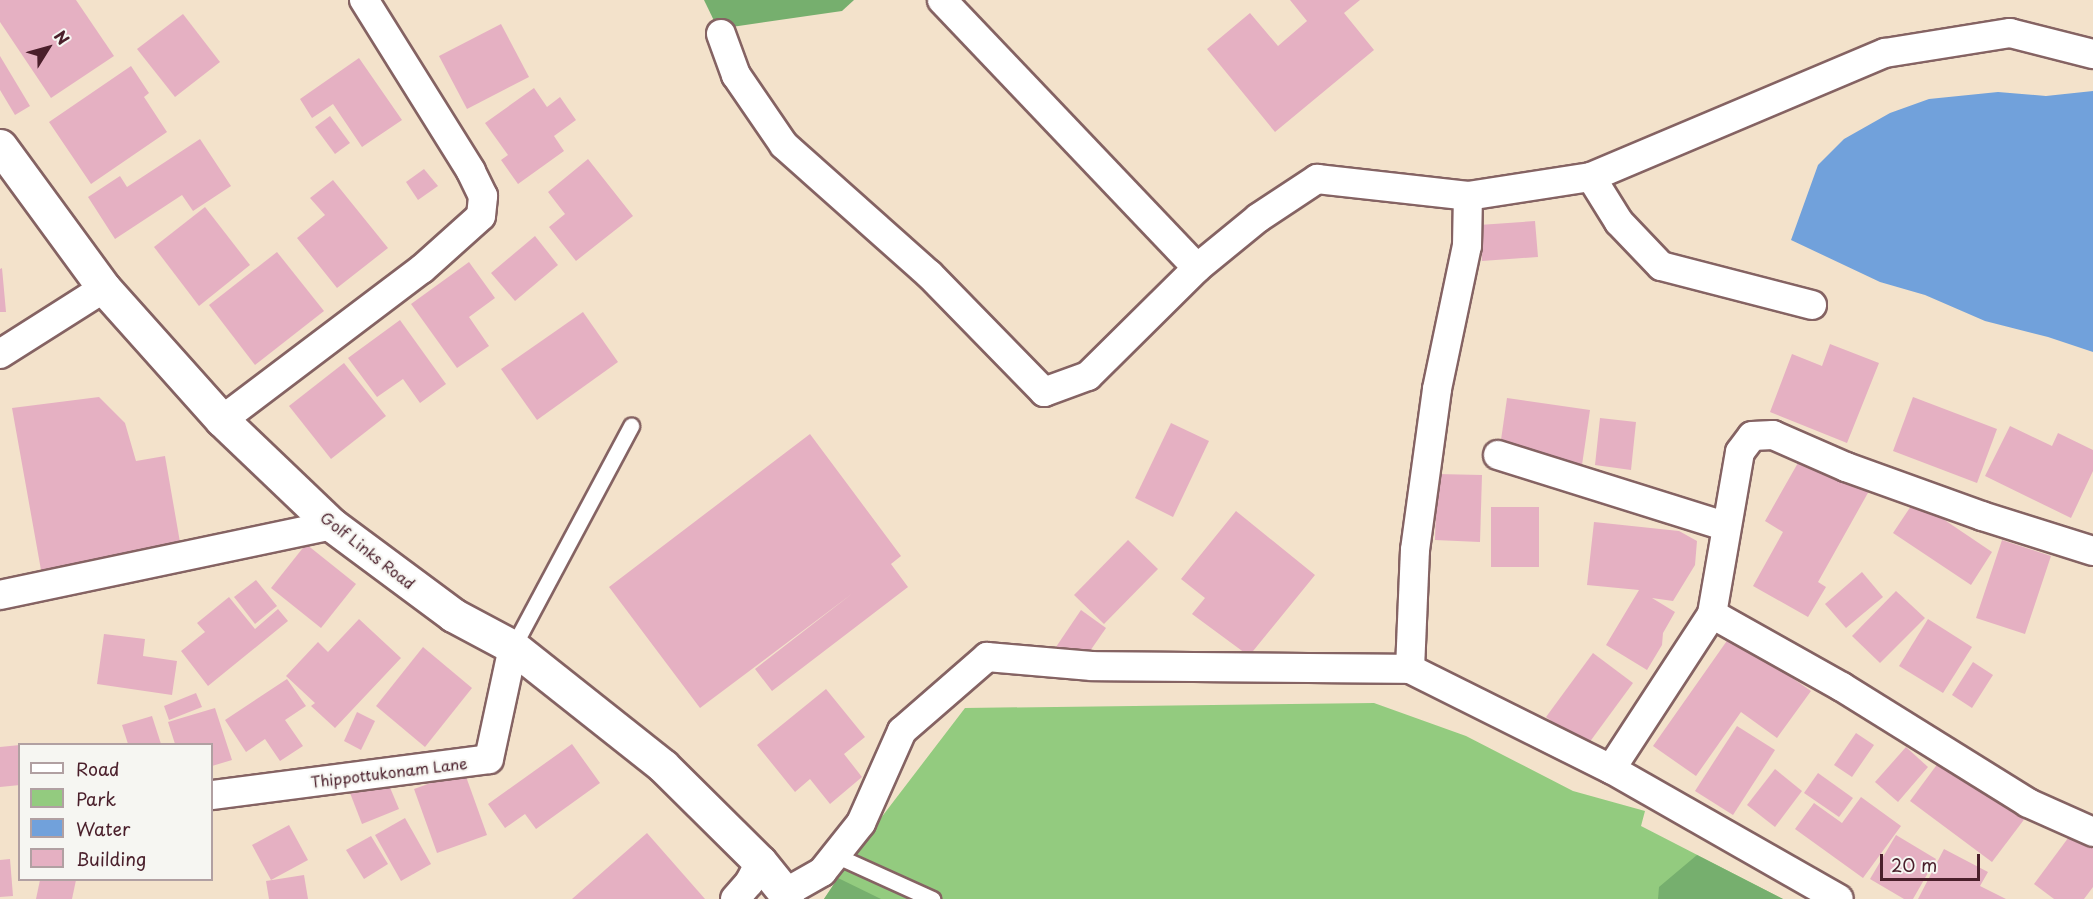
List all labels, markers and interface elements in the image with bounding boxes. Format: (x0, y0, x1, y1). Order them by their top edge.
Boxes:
north arrow (18, 18, 78, 78)
text: N (49, 25, 76, 49)
street label: Golf Links Road (317, 507, 419, 593)
legend (18, 743, 213, 881)
street label: Thippottukonam Lane (310, 753, 468, 791)
text: Road (76, 755, 120, 782)
text: Park (76, 785, 116, 812)
text: Water (76, 815, 130, 842)
scale bar (1883, 842, 1984, 880)
text: Building (76, 845, 146, 872)
text: 20 m (1891, 851, 1937, 878)

